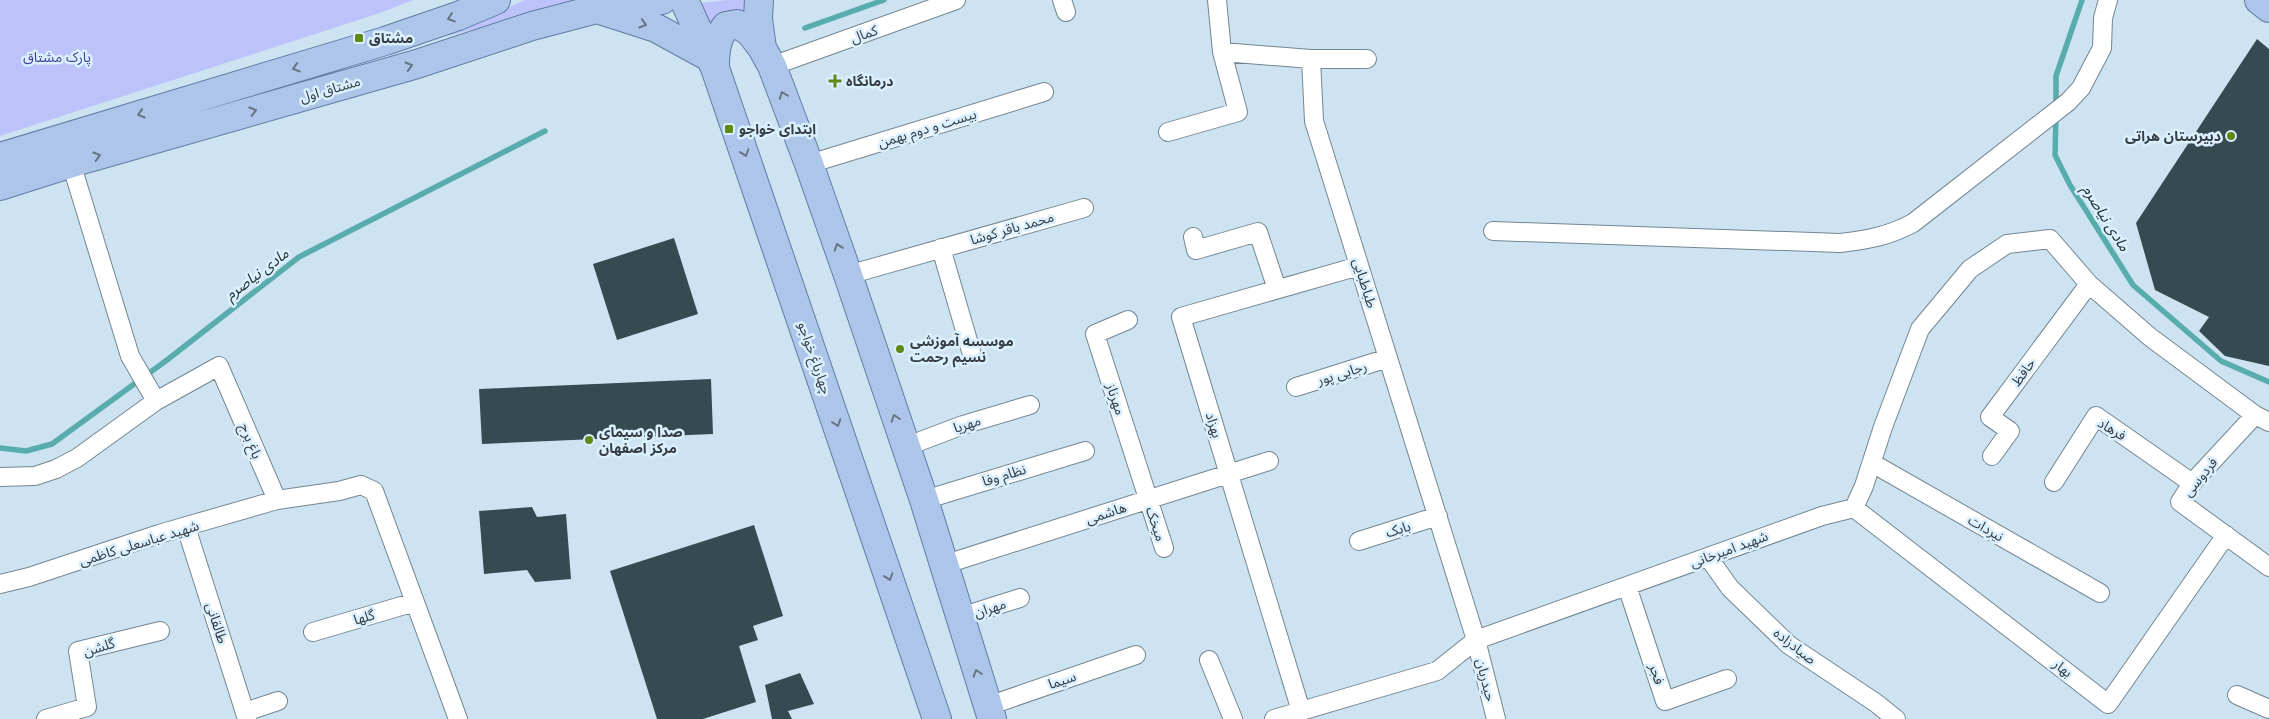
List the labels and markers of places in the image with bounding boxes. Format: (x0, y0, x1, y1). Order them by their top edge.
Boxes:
place label: مشتاق (369, 29, 413, 48)
marker: مشتاق (353, 32, 365, 44)
place label: درمانگاه (846, 72, 894, 91)
marker: درمانگاه (828, 74, 842, 88)
place label: ابتدای خواجو (739, 120, 816, 139)
marker: ابتدای خواجو (723, 123, 735, 135)
place label: دبیرستان هراتی (2125, 127, 2221, 146)
marker: دبیرستان هراتی (2225, 130, 2237, 142)
place label: موسسه آموزشی نسیم رحمت (910, 332, 1014, 368)
marker: موسسه آموزشی نسیم رحمت (894, 343, 906, 355)
place label: صدا و سیمای مرکز اصفهان (599, 423, 683, 458)
marker: صدا و سیمای مرکز اصفهان (583, 434, 595, 446)

